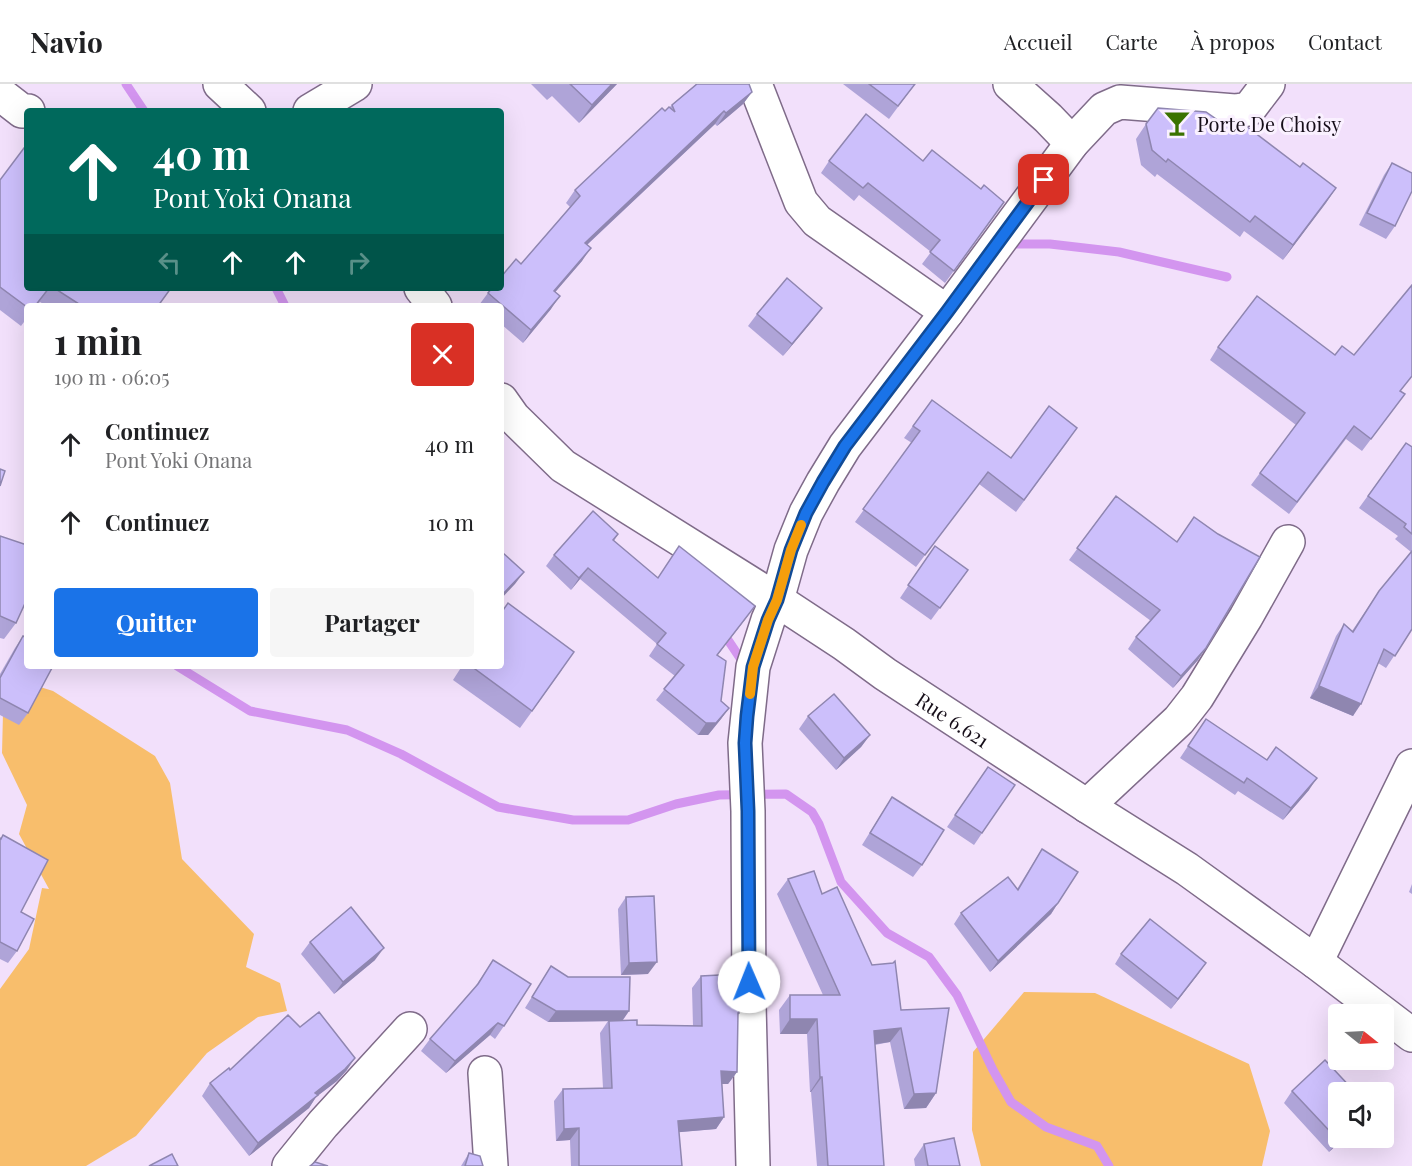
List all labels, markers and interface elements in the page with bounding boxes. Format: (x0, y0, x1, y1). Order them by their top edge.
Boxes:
text: Navio (30, 23, 103, 60)
text: Accueil (1004, 27, 1072, 55)
text: Carte (1105, 27, 1158, 55)
text: À propos (1191, 27, 1275, 55)
text: Contact (1308, 27, 1382, 55)
bar icon: Porte De Choisy (1162, 108, 1192, 138)
place label: Porte De Choisy (1197, 110, 1341, 137)
text: 40 m (153, 125, 250, 181)
icon: ahead (54, 132, 132, 210)
pin (1018, 154, 1069, 205)
icon: arrive (1027, 163, 1060, 196)
text: Pont Yoki Onana (153, 179, 352, 215)
icon: left (153, 246, 186, 279)
icon: ahead (216, 246, 249, 279)
icon: ahead (279, 246, 312, 279)
icon: right (342, 246, 375, 279)
text: 1 min (54, 316, 142, 364)
button: close (411, 323, 474, 386)
text: 190 m · 06:05 (54, 363, 170, 390)
text: Continuez (105, 416, 209, 446)
icon: ahead (54, 428, 87, 461)
text: 40 m (425, 429, 474, 459)
text: Pont Yoki Onana (105, 446, 252, 473)
icon: ahead (54, 506, 87, 539)
text: Continuez (105, 507, 209, 537)
text: 10 m (428, 507, 474, 537)
button: Quitter (54, 588, 258, 657)
button: Partager (270, 588, 474, 657)
street label: Rue 6.621 (912, 685, 995, 753)
position arrow (717, 950, 781, 1014)
north arrow (1328, 1004, 1394, 1070)
map controls (1328, 1004, 1394, 1148)
button: sound (1328, 1082, 1394, 1148)

